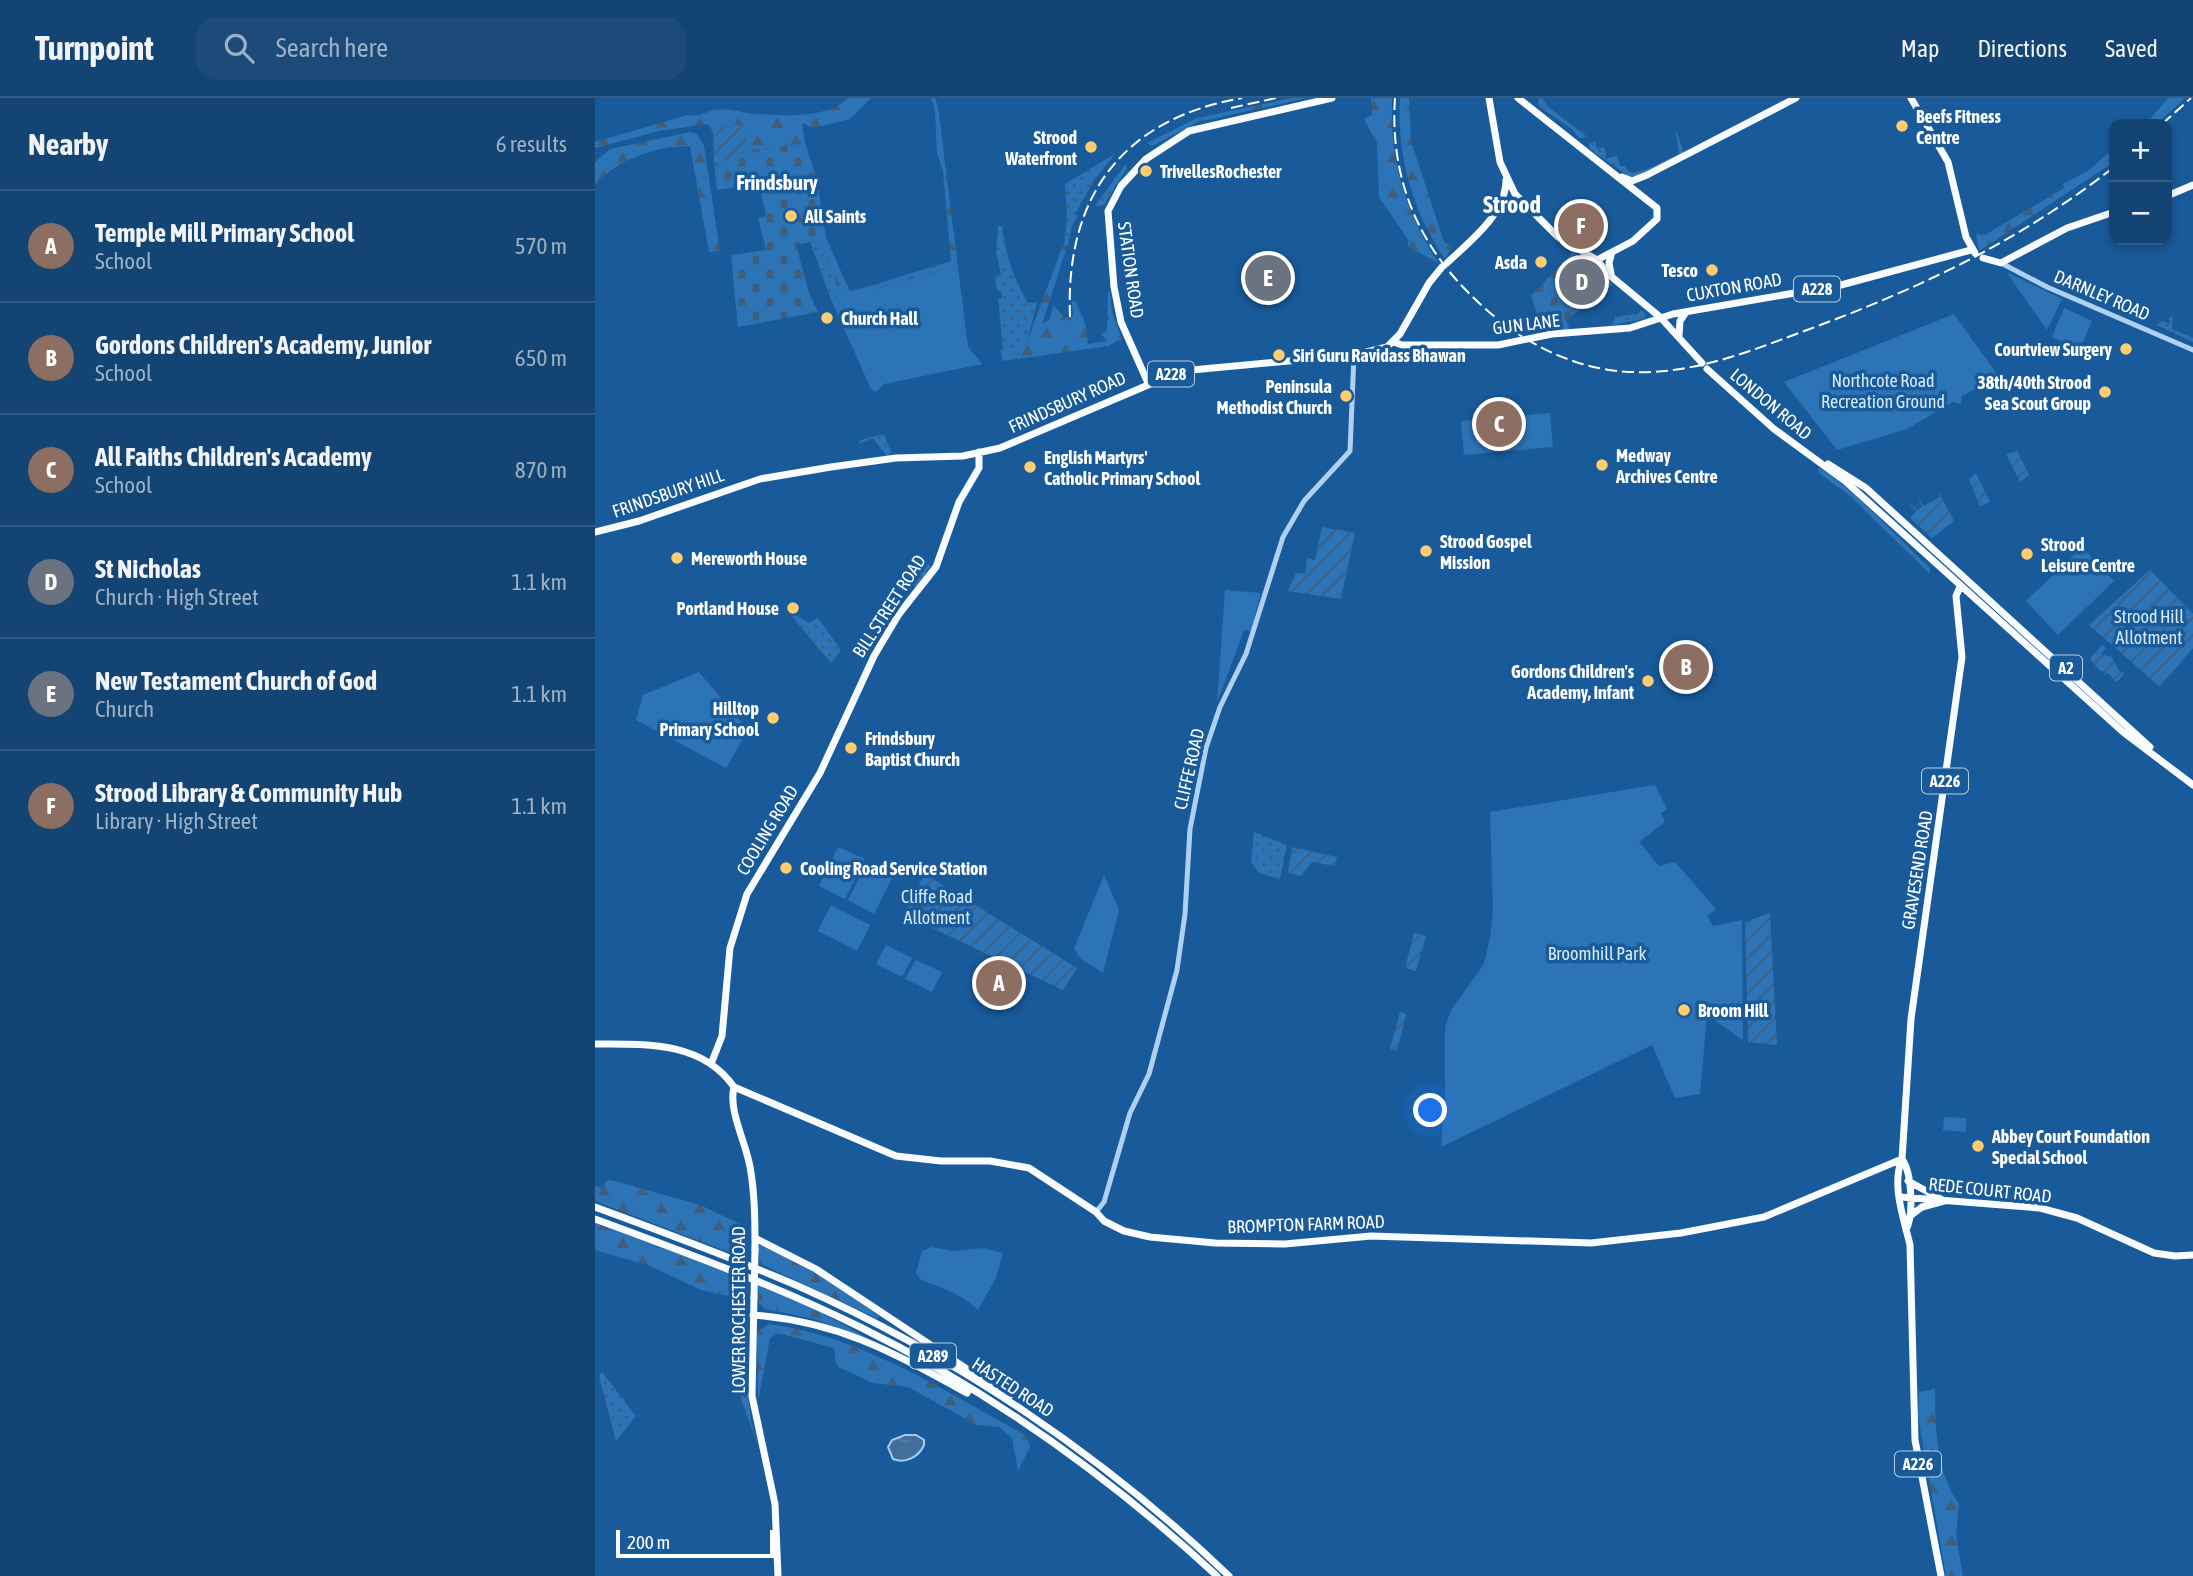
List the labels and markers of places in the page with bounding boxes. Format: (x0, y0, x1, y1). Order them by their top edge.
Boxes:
place label: Beefs Fitness Centre (1916, 106, 2001, 148)
marker: Beefs Fitness Centre (1894, 118, 1910, 134)
place label: Strood Waterfront (1004, 127, 1078, 169)
marker: Strood Waterfront (1083, 139, 1099, 155)
place label: TrivellesRochester (1160, 161, 1282, 182)
marker: TrivellesRochester (1138, 163, 1154, 179)
pin: F (1558, 200, 1604, 252)
place label: All Saints (804, 206, 867, 227)
marker: All Saints (783, 208, 799, 224)
pin: E (1245, 252, 1291, 304)
place label: Asda (1494, 252, 1527, 273)
marker: Asda (1533, 254, 1549, 270)
pin: D (1559, 256, 1605, 308)
place label: Tesco (1662, 260, 1698, 281)
marker: Tesco (1704, 262, 1720, 278)
place label: Church Hall (841, 308, 918, 329)
marker: Church Hall (819, 310, 835, 326)
place label: Courtview Surgery (1994, 339, 2113, 360)
marker: Courtview Surgery (2118, 341, 2134, 357)
place label: Siri Guru Ravidass Bhawan (1293, 345, 1466, 366)
marker: Siri Guru Ravidass Bhawan (1271, 347, 1287, 363)
place label: 38th/40th Strood Sea Scout Group (1977, 372, 2091, 414)
place label: Peninsula Methodist Church (1216, 376, 1332, 418)
marker: 38th/40th Strood Sea Scout Group (2097, 384, 2113, 400)
marker: Peninsula Methodist Church (1338, 388, 1354, 404)
pin: C (1476, 398, 1522, 450)
place label: Medway Archives Centre (1615, 445, 1718, 487)
place label: English Martyrs' Catholic Primary School (1044, 447, 1201, 489)
marker: Medway Archives Centre (1594, 457, 1610, 473)
marker: English Martyrs' Catholic Primary School (1022, 459, 1038, 475)
place label: Strood Gospel Mission (1440, 531, 1532, 573)
place label: Strood Leisure Centre (2041, 534, 2135, 576)
marker: Strood Gospel Mission (1418, 543, 1434, 559)
marker: Strood Leisure Centre (2019, 546, 2035, 562)
place label: Mereworth House (691, 548, 807, 569)
marker: Mereworth House (669, 550, 685, 566)
place label: Portland House (677, 598, 779, 619)
marker: Portland House (785, 600, 801, 616)
pin: B (1663, 641, 1709, 693)
place label: Gordons Children's Academy, Infant (1511, 661, 1635, 703)
marker: Gordons Children's Academy, Infant (1640, 673, 1656, 689)
place label: Hilltop Primary School (660, 698, 759, 740)
marker: Hilltop Primary School (765, 710, 781, 726)
place label: Frindsbury Baptist Church (865, 728, 960, 770)
marker: Frindsbury Baptist Church (843, 740, 859, 756)
place label: Cooling Road Service Station (800, 858, 987, 879)
marker: Cooling Road Service Station (778, 860, 794, 876)
pin: A (976, 957, 1022, 1009)
place label: Broom Hill (1698, 1000, 1769, 1021)
marker: Broom Hill (1676, 1002, 1692, 1018)
place label: Abbey Court Foundation Special School (1991, 1126, 2150, 1168)
marker: Abbey Court Foundation Special School (1970, 1138, 1986, 1154)

